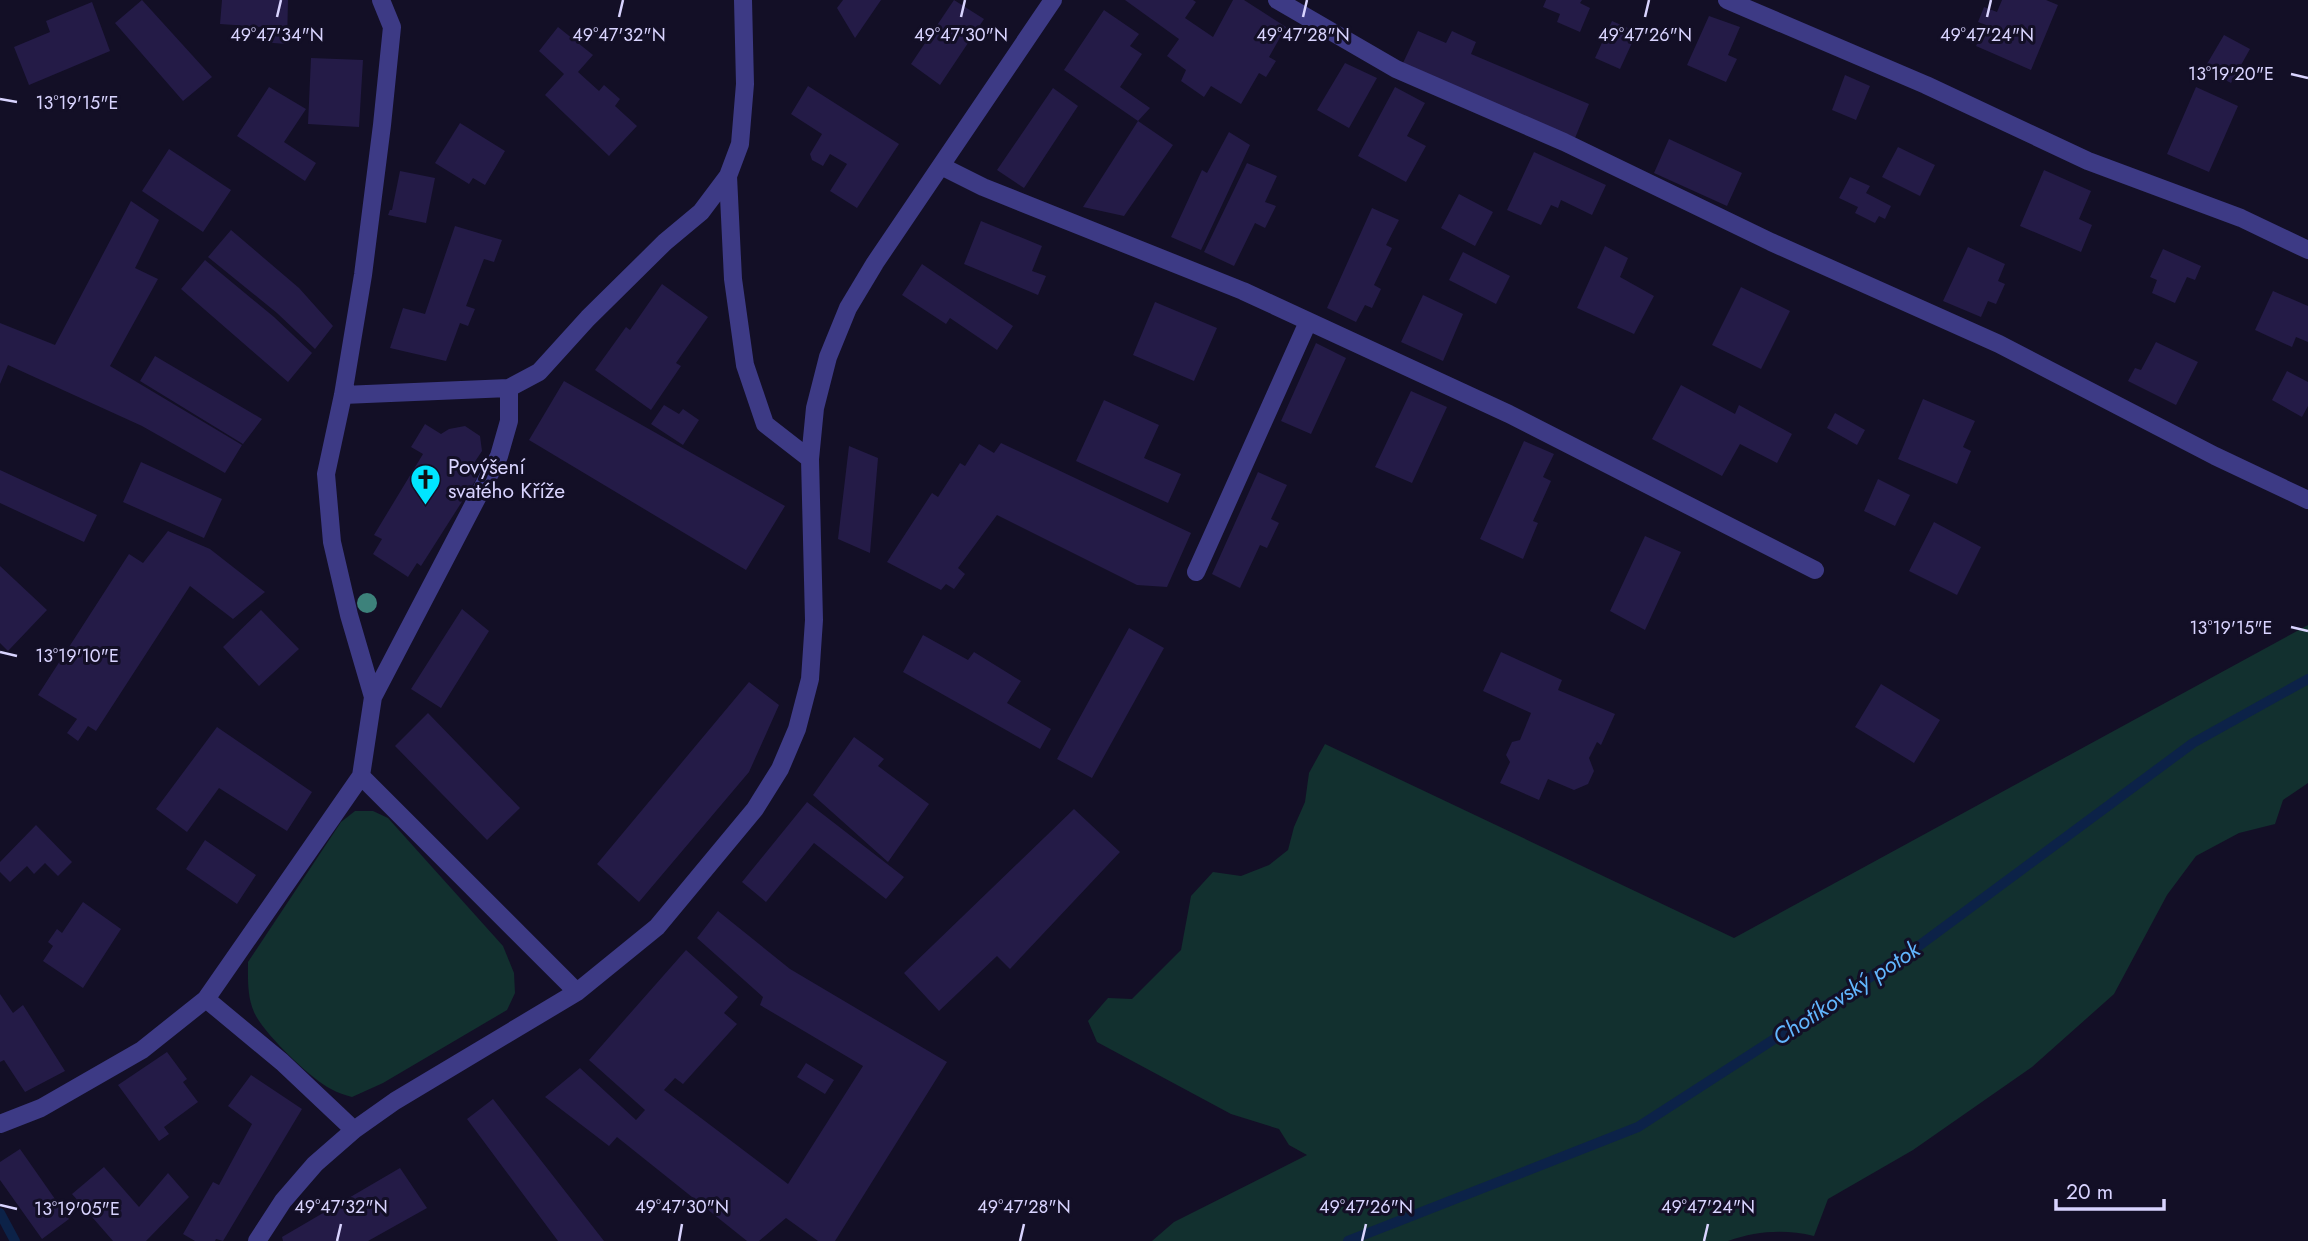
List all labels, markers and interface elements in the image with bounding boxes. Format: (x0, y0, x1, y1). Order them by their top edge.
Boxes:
text: 49°47'34"N (230, 22, 324, 48)
text: 49°47'32"N (572, 22, 666, 48)
text: 49°47'30"N (914, 22, 1008, 48)
text: 49°47'28"N (1256, 22, 1350, 48)
text: 49°47'26"N (1598, 22, 1692, 48)
text: 49°47'24"N (1940, 22, 2034, 48)
text: 13°19'20"E (2188, 61, 2274, 87)
text: 13°19'15"E (35, 90, 119, 116)
place label: Povýšení svatého Kříže (448, 452, 565, 506)
church icon: Povýšení svatého Kříže (408, 462, 442, 506)
text: 13°19'15"E (2189, 615, 2273, 641)
text: 13°19'10"E (35, 643, 119, 669)
water label: Chotíkovský potok (1766, 932, 1927, 1053)
scale bar (2056, 1168, 2164, 1212)
text: 20 m (2066, 1177, 2113, 1207)
text: 49°47'32"N (294, 1194, 388, 1220)
text: 49°47'30"N (635, 1194, 729, 1220)
text: 49°47'28"N (977, 1194, 1071, 1220)
text: 49°47'26"N (1319, 1194, 1413, 1220)
text: 49°47'24"N (1661, 1194, 1755, 1220)
text: 13°19'05"E (34, 1196, 120, 1222)

